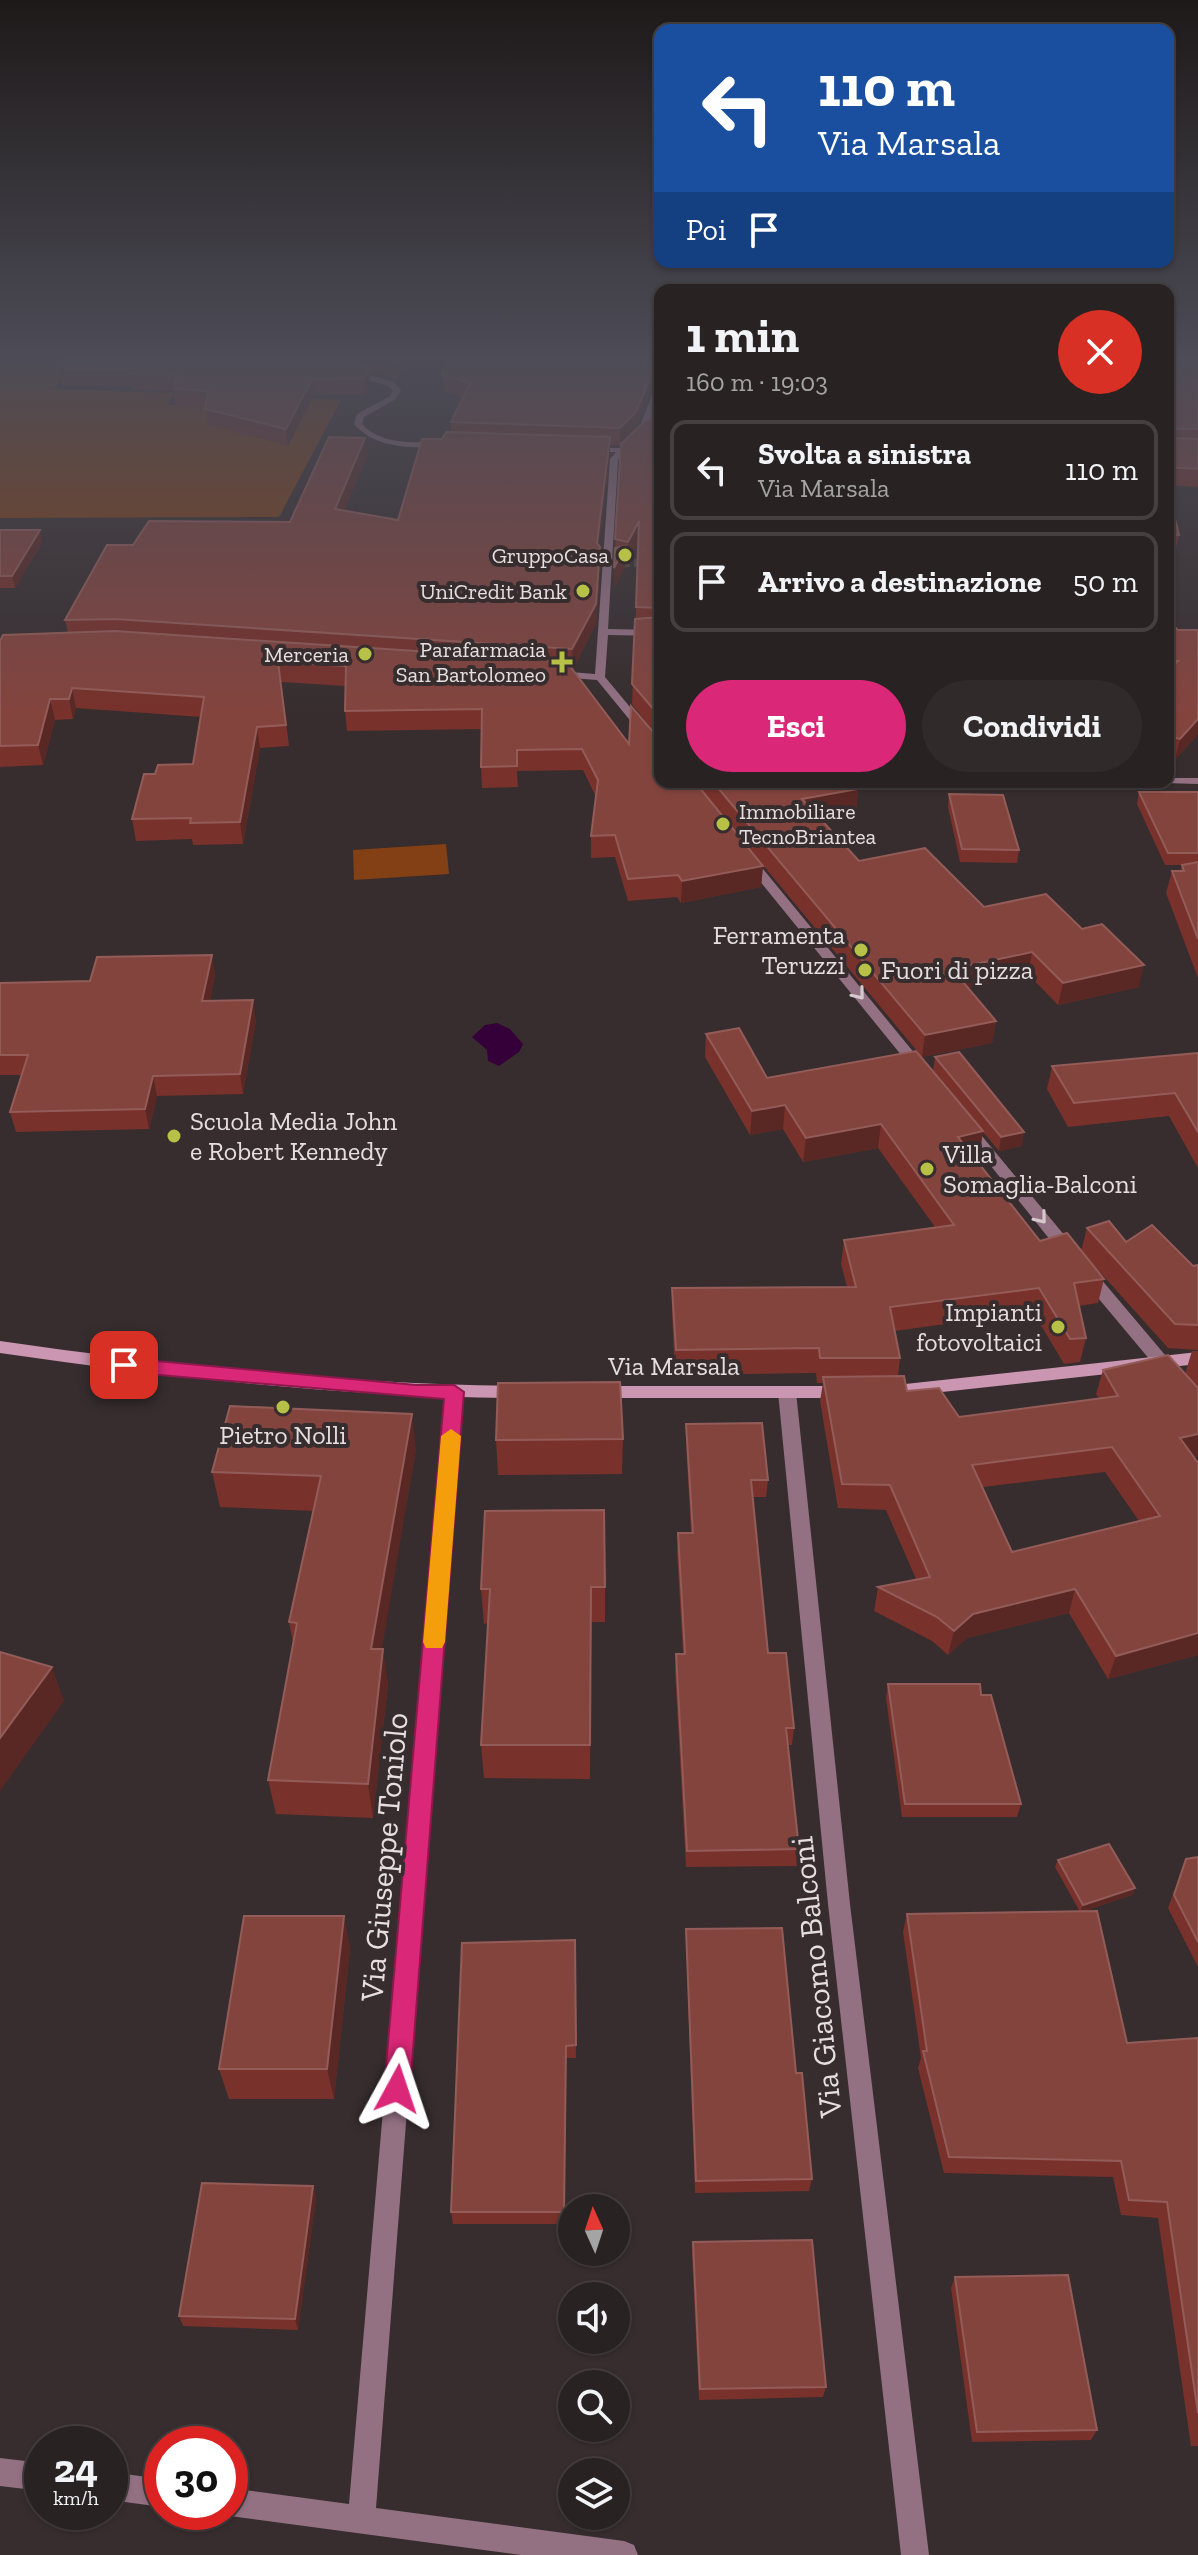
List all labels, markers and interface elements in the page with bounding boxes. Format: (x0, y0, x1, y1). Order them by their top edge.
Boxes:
text: 110 m (818, 53, 955, 120)
icon: left (686, 56, 790, 160)
text: Via Marsala (818, 121, 1000, 164)
icon: arrive (742, 208, 786, 252)
text: Poi (686, 212, 726, 248)
text: 1 min (686, 307, 799, 364)
button: close (1058, 310, 1142, 394)
text: 160 m · 19:03 (686, 366, 828, 398)
text: Svolta a sinistra (758, 436, 971, 472)
icon: left (690, 448, 734, 492)
text: 110 m (1065, 452, 1138, 488)
text: Via Marsala (758, 472, 890, 504)
place label: GruppoCasa (492, 542, 609, 569)
marker: GruppoCasa (616, 546, 634, 564)
icon: arrive (690, 560, 734, 604)
text: Arrivo a destinazione (758, 564, 1042, 600)
text: 50 m (1073, 564, 1138, 600)
place label: UniCredit Bank (420, 578, 568, 605)
marker: UniCredit Bank (574, 582, 592, 600)
place label: Parafarmacia San Bartolomeo (396, 636, 546, 688)
place label: Merceria (264, 641, 349, 668)
marker: Merceria (356, 645, 374, 663)
marker: Parafarmacia San Bartolomeo (553, 653, 571, 671)
button: Esci (686, 680, 906, 772)
button: Condividi (922, 680, 1142, 772)
place label: Immobiliare TecnoBriantea (739, 798, 877, 850)
marker: Immobiliare TecnoBriantea (714, 815, 732, 833)
place label: Ferramenta Teruzzi (713, 919, 845, 981)
marker: Ferramenta Teruzzi (852, 941, 870, 959)
place label: Fuori di pizza (881, 954, 1034, 986)
marker: Fuori di pizza (856, 961, 874, 979)
one-way arrow (849, 985, 864, 1000)
place label: Scuola Media John e Robert Kennedy (190, 1105, 397, 1167)
marker: Scuola Media John e Robert Kennedy (165, 1127, 183, 1145)
place label: Villa Somaglia-Balconi (942, 1138, 1137, 1200)
marker: Villa Somaglia-Balconi (918, 1160, 936, 1178)
one-way arrow (1031, 1209, 1046, 1223)
place label: Impianti fotovoltaici (916, 1296, 1042, 1358)
marker: Impianti fotovoltaici (1049, 1318, 1067, 1336)
pin (90, 1331, 158, 1399)
icon: arrive (102, 1343, 146, 1387)
street label: Via Marsala (607, 1350, 740, 1382)
marker: Pietro Nolli (274, 1398, 292, 1416)
place label: Pietro Nolli (219, 1419, 347, 1451)
street label: Via Giuseppe Toniolo (352, 1711, 416, 2004)
street label: Via Giacomo Balconi (782, 1834, 850, 2121)
position arrow (355, 2047, 439, 2131)
north arrow (558, 2194, 630, 2266)
map controls (558, 2194, 630, 2530)
button: sound (558, 2282, 630, 2354)
button: search (558, 2370, 630, 2442)
speed limit sign: 30 (144, 2426, 248, 2530)
text: 24 (54, 2444, 98, 2492)
button: layers (558, 2458, 630, 2530)
text: km/h (53, 2486, 99, 2510)

